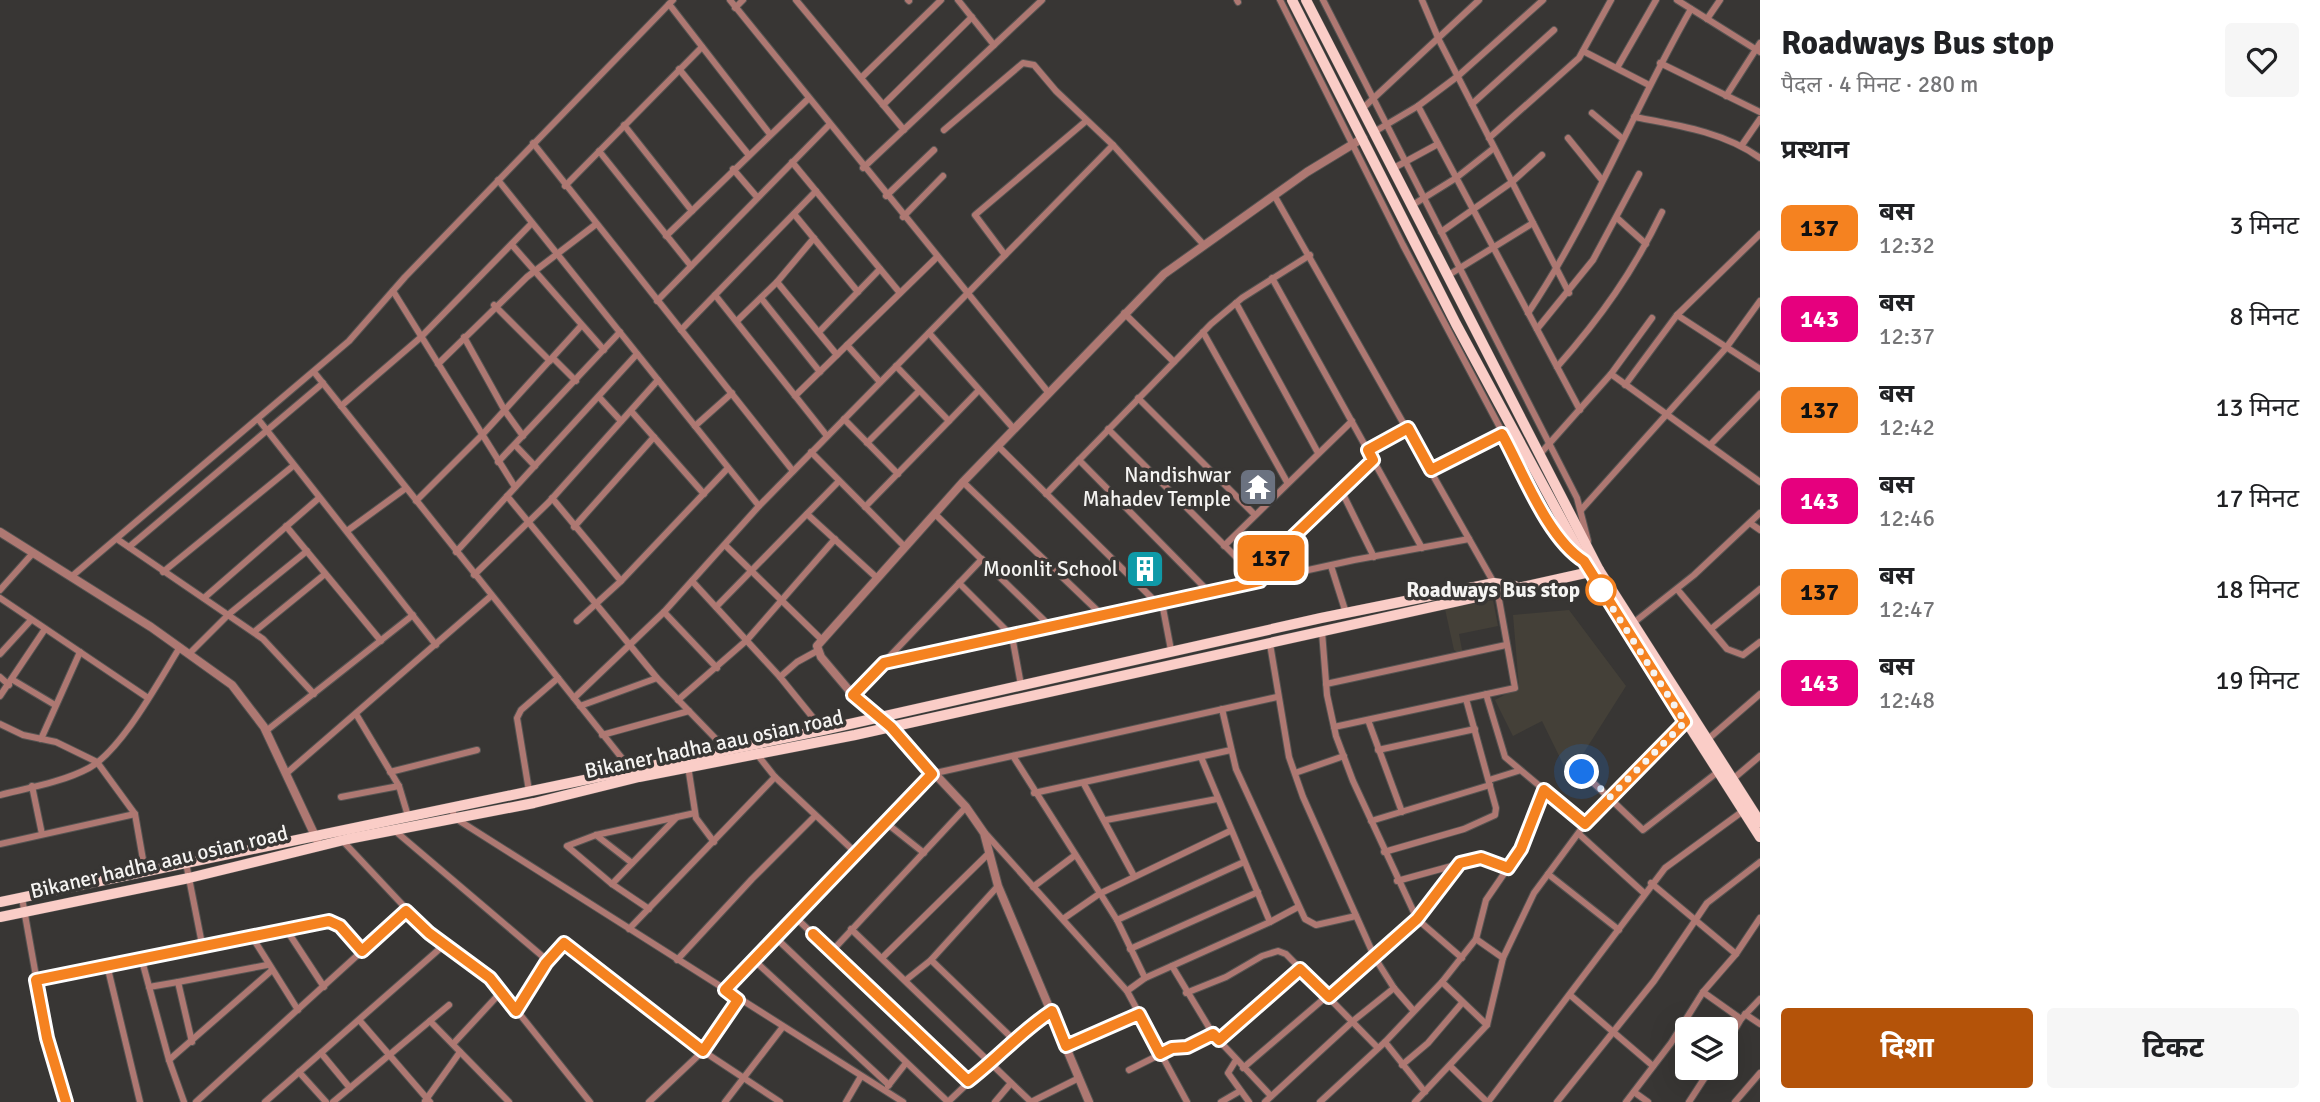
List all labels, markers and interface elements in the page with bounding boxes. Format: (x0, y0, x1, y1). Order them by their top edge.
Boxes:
text: Roadways Bus stop (1781, 23, 2054, 64)
button: heart (2225, 23, 2299, 97)
text: पैदल · 4 मिनट · 280 m (1781, 70, 1978, 99)
text: प्रस्थान (1781, 134, 1849, 166)
text: बस (1879, 196, 1914, 228)
text: 3 मिनट (2229, 210, 2299, 242)
text: 137 (1800, 213, 1839, 243)
text: 12:32 (1879, 231, 1935, 260)
text: बस (1879, 287, 1914, 319)
text: 8 मिनट (2229, 301, 2299, 333)
text: 143 (1800, 304, 1839, 334)
text: 12:37 (1879, 322, 1935, 351)
text: बस (1879, 378, 1914, 410)
text: 13 मिनट (2215, 392, 2299, 424)
text: 137 (1800, 395, 1839, 425)
text: 12:42 (1879, 413, 1935, 442)
place label: Nandishwar Mahadev Temple (1082, 462, 1231, 512)
temple icon: Nandishwar Mahadev Temple (1237, 466, 1279, 508)
text: बस (1879, 469, 1914, 501)
text: 17 मिनट (2215, 483, 2299, 515)
text: 143 (1800, 486, 1839, 516)
text: 12:46 (1879, 504, 1935, 533)
line badge: 137 (1231, 535, 1311, 581)
text: 137 (1252, 543, 1290, 573)
building icon: Moonlit School (1124, 548, 1166, 590)
place label: Moonlit School (983, 556, 1118, 582)
text: बस (1879, 560, 1914, 592)
text: 18 मिनट (2215, 574, 2299, 606)
marker: Roadways Bus stop (1586, 575, 1616, 605)
place label: Roadways Bus stop (1406, 577, 1580, 603)
text: 137 (1800, 577, 1839, 607)
text: 12:47 (1879, 595, 1935, 624)
text: बस (1879, 651, 1914, 683)
text: 19 मिनट (2215, 665, 2299, 697)
text: 143 (1800, 668, 1839, 698)
text: 12:48 (1879, 686, 1935, 715)
street label: Bikaner hadha aau osian road (582, 704, 846, 784)
your location (1564, 754, 1599, 789)
street label: Bikaner hadha aau osian road (28, 820, 290, 904)
button: दिशा (1781, 1008, 2033, 1088)
button: टिकट (2047, 1008, 2299, 1088)
map controls (1675, 1017, 1738, 1080)
button: layers (1675, 1017, 1738, 1080)

